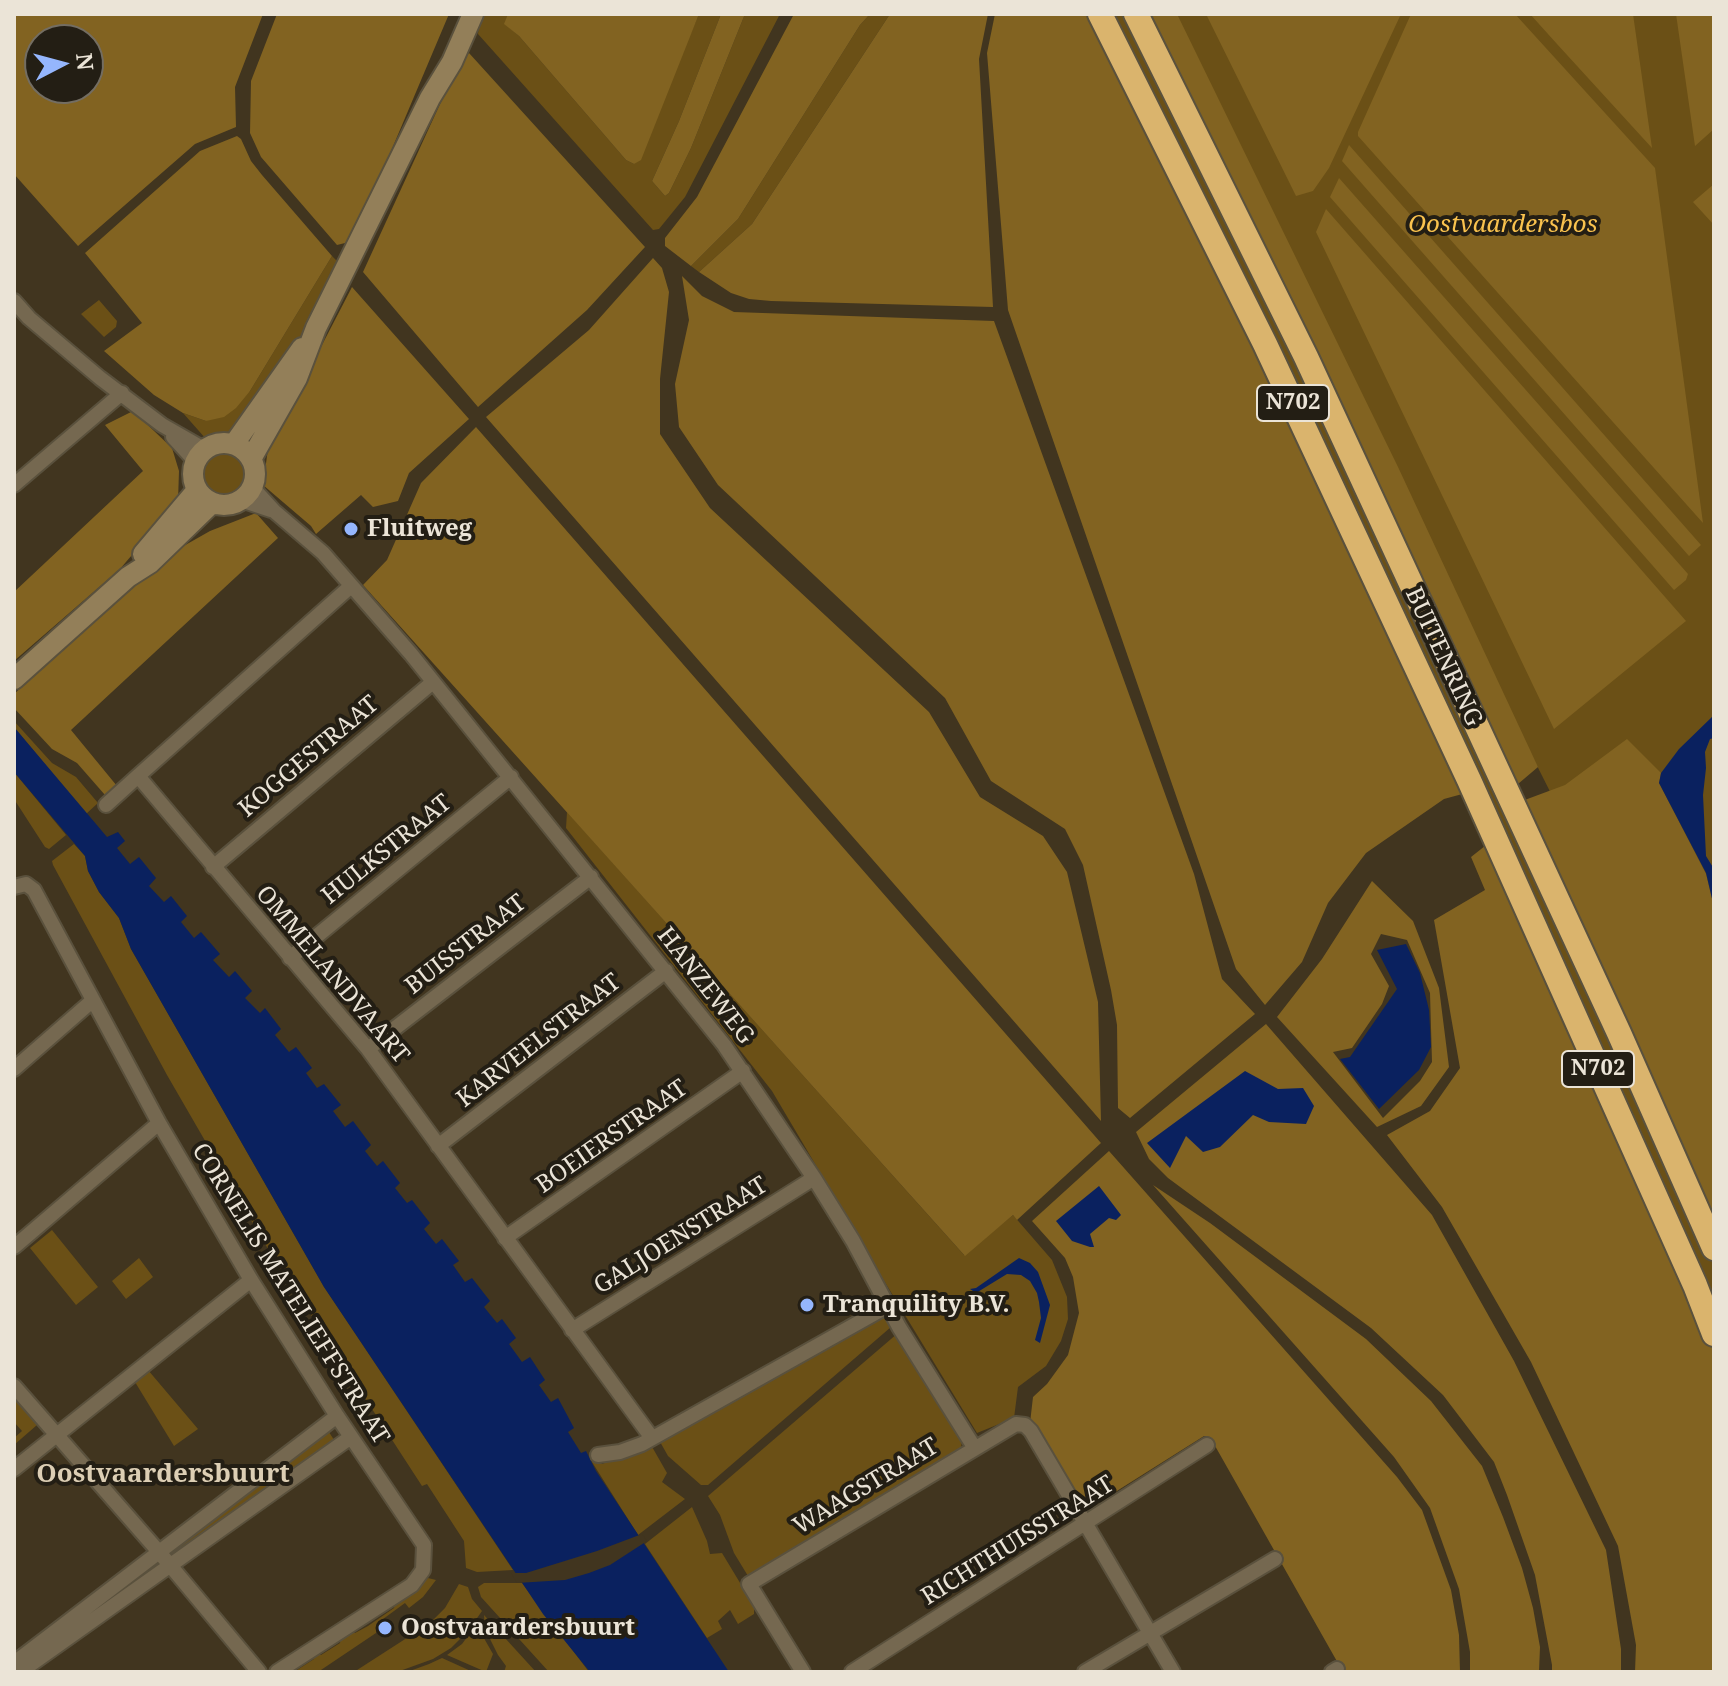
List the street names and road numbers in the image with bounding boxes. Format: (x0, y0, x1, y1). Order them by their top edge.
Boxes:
road number: N702 (1257, 385, 1329, 421)
street label: BUITENRING (1398, 583, 1488, 731)
street label: KOGGESTRAAT (233, 690, 385, 824)
street label: HULKSTRAAT (316, 789, 458, 911)
street label: OMMELANDVAART (249, 880, 415, 1070)
street label: BUISSTRAAT (400, 889, 532, 1001)
street label: HANZEWEG (651, 922, 759, 1050)
street label: KARVEELSTRAAT (451, 968, 627, 1114)
road number: N702 (1562, 1051, 1634, 1087)
street label: BOEIERSTRAAT (531, 1074, 693, 1200)
street label: CORNELIS MATELIEFFSTRAAT (185, 1138, 395, 1450)
street label: GALJOENSTRAAT (589, 1171, 773, 1301)
street label: WAAGSTRAAT (788, 1432, 944, 1542)
street label: RICHTHUISSTRAAT (917, 1470, 1119, 1612)

